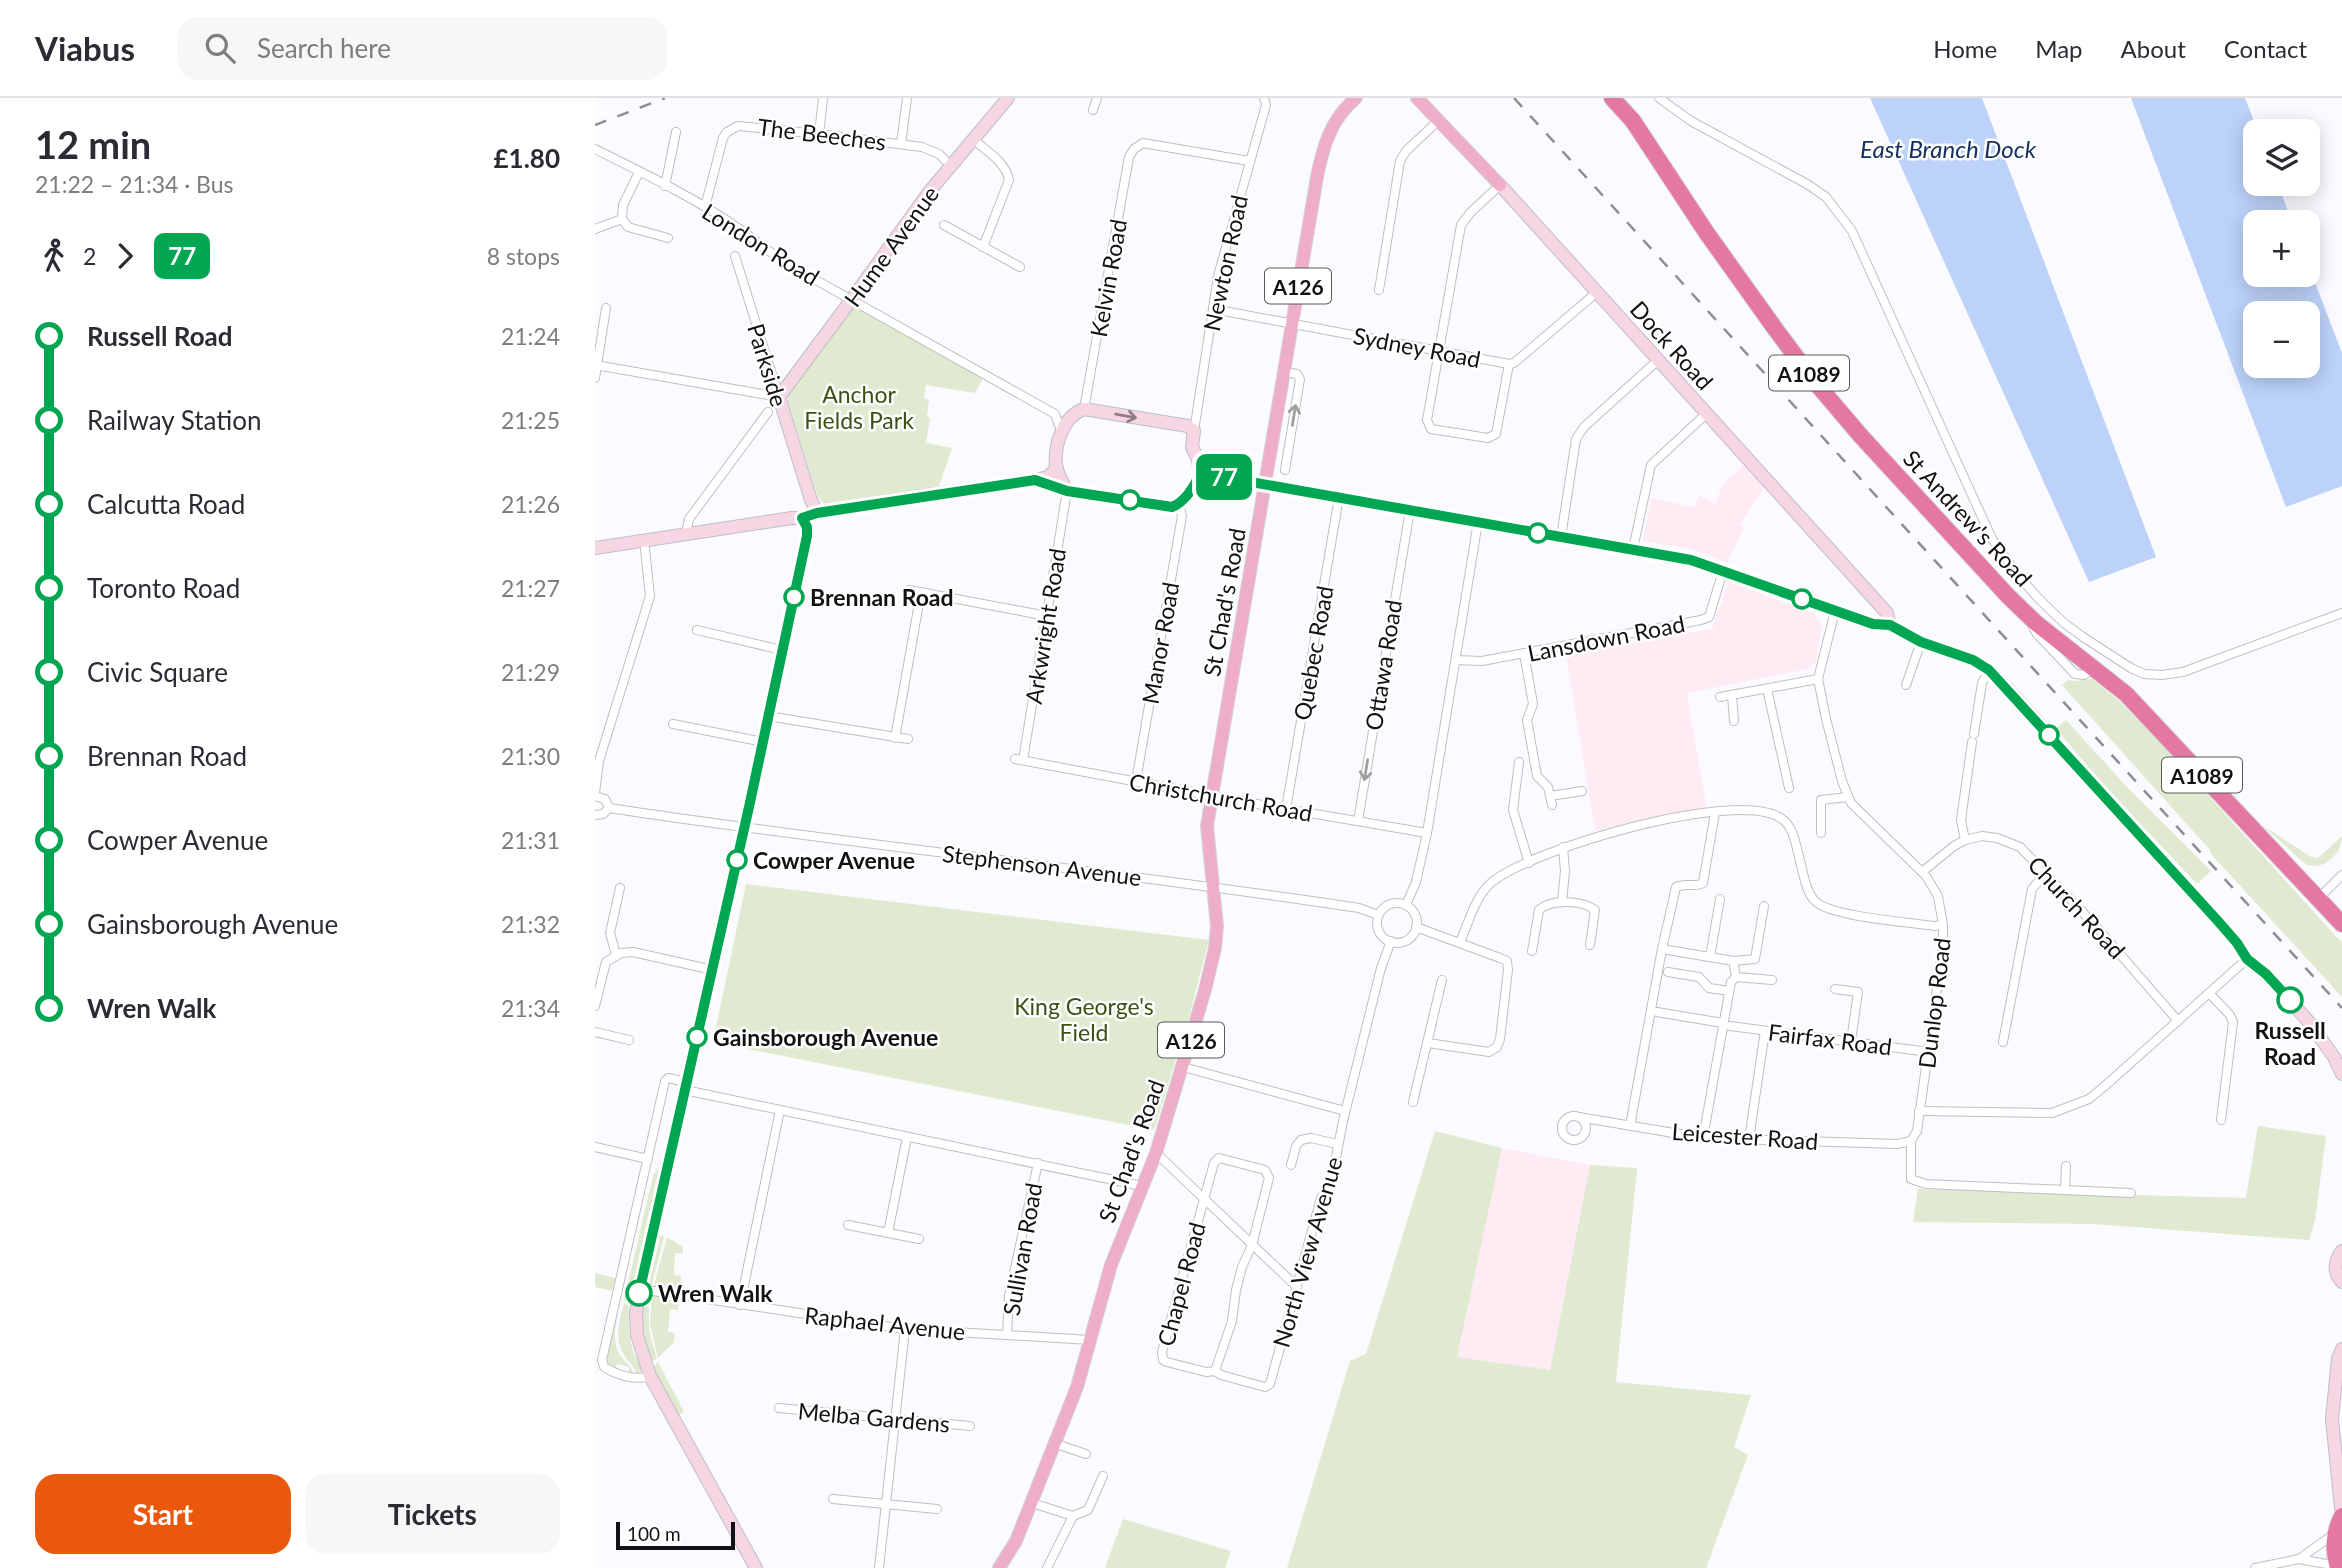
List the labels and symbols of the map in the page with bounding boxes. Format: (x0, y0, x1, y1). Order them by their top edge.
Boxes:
street label: The Beeches (756, 112, 888, 156)
water label: East Branch Dock (1860, 134, 2037, 163)
street label: Hume Avenue (838, 180, 944, 312)
street label: Newton Road (1197, 192, 1253, 334)
street label: London Road (697, 197, 825, 291)
street label: Kelvin Road (1084, 217, 1132, 339)
road number: A126 (1265, 268, 1331, 304)
street label: Dock Road (1625, 295, 1719, 395)
street label: Parkside (742, 320, 794, 410)
street label: Sydney Road (1351, 321, 1483, 373)
road number: A1089 (1769, 356, 1849, 390)
park label: Anchor Fields Park (804, 380, 914, 434)
one-way arrow (1288, 404, 1301, 427)
one-way arrow (1114, 410, 1136, 423)
street label: St Andrew's Road (1898, 444, 2038, 592)
line badge: 77 (1193, 454, 1255, 500)
unlabelled marker (1120, 490, 1140, 510)
unlabelled marker (1528, 523, 1548, 543)
street label: St Chad's Road (1197, 526, 1251, 678)
street label: Arkwright Road (1019, 546, 1071, 706)
street label: Manor Road (1136, 580, 1184, 706)
place label: Brennan Road (810, 583, 954, 611)
street label: Quebec Road (1287, 584, 1339, 722)
marker: Brennan Road (784, 587, 804, 607)
unlabelled marker (1792, 589, 1812, 609)
street label: Ottawa Road (1359, 598, 1407, 732)
street label: Lansdown Road (1525, 609, 1687, 667)
unlabelled marker (2039, 725, 2059, 745)
road number: A1089 (2162, 758, 2242, 792)
one-way arrow (1359, 759, 1372, 781)
street label: Christchurch Road (1127, 767, 1315, 827)
street label: Stephenson Avenue (941, 839, 1143, 891)
place label: Cowper Avenue (753, 846, 915, 874)
marker: Cowper Avenue (727, 850, 747, 870)
street label: Church Road (2023, 850, 2131, 964)
street label: Dunlop Road (1912, 936, 1956, 1070)
marker: Russell Road (2277, 987, 2303, 1013)
park label: King George's Field (1014, 992, 1154, 1046)
place label: Russell Road (2254, 1016, 2326, 1070)
street label: Fairfax Road (1767, 1018, 1893, 1060)
place label: Gainsborough Avenue (713, 1023, 938, 1051)
road number: A126 (1158, 1023, 1224, 1058)
marker: Gainsborough Avenue (687, 1027, 707, 1047)
street label: St Chad's Road (1092, 1076, 1170, 1226)
street label: Leicester Road (1671, 1117, 1819, 1155)
street label: North View Avenue (1266, 1154, 1348, 1350)
street label: Sullivan Road (997, 1180, 1047, 1318)
street label: Chapel Road (1151, 1219, 1211, 1349)
place label: Wren Walk (658, 1279, 773, 1307)
marker: Wren Walk (626, 1280, 652, 1306)
street label: Raphael Avenue (803, 1301, 967, 1345)
street label: Melba Gardens (797, 1396, 951, 1438)
scale bar (616, 1519, 735, 1551)

